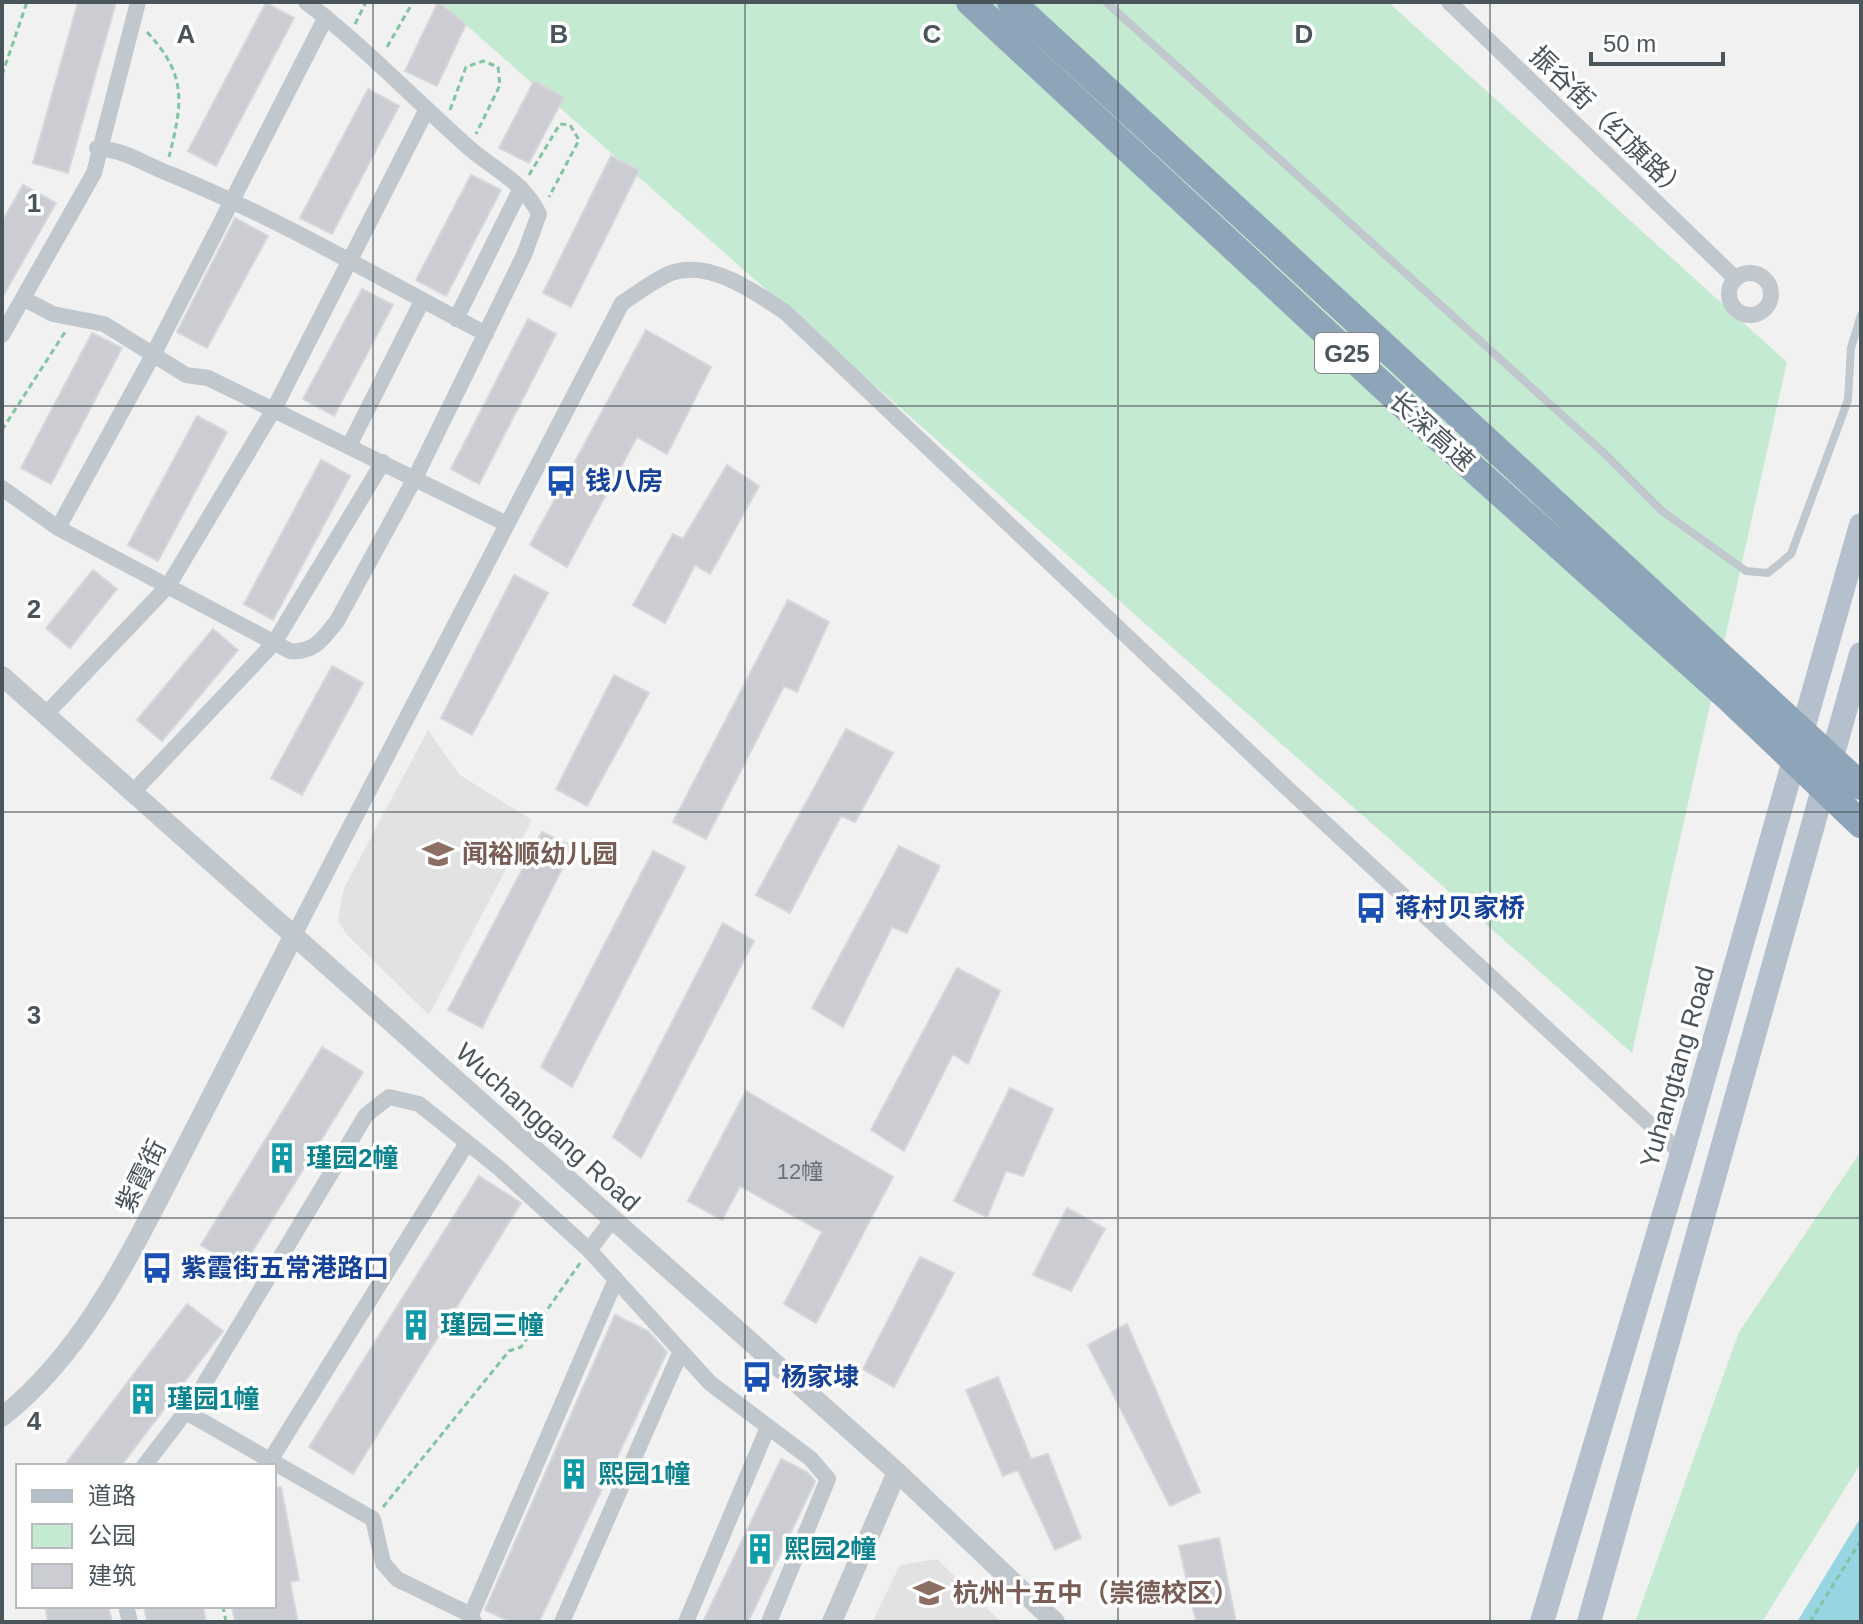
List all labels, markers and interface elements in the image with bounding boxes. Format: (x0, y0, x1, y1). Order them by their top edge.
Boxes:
scale bar (1591, 16, 1723, 66)
text: A (177, 19, 196, 49)
text: B (550, 19, 568, 49)
text: C (923, 19, 942, 49)
text: D (1295, 19, 1313, 49)
text: 50 m (1603, 30, 1656, 57)
street label: 振谷街（红旗路） (1524, 40, 1694, 206)
text: 1 (27, 188, 41, 218)
road number: G25 (1315, 333, 1379, 373)
street label: 长深高速 (1383, 385, 1481, 477)
bus stop icon: 钱八房 (544, 464, 578, 498)
place label: 钱八房 (585, 466, 663, 496)
text: 2 (27, 594, 41, 624)
school or university icon: 闻裕顺幼儿园 (421, 837, 455, 871)
place label: 闻裕顺幼儿园 (462, 839, 618, 869)
bus stop icon: 蒋村贝家桥 (1354, 891, 1388, 925)
place label: 蒋村贝家桥 (1395, 893, 1525, 923)
street label: Yuhangtang Road (1634, 963, 1720, 1171)
text: 3 (27, 1000, 41, 1030)
street label: Wuchanggang Road (450, 1037, 646, 1217)
street label: 紫霞街 (110, 1134, 172, 1218)
building icon: 瑾园2幢 (265, 1141, 299, 1175)
place label: 瑾园2幢 (306, 1143, 398, 1173)
house number: 12幢 (777, 1159, 823, 1184)
bus stop icon: 紫霞街五常港路口 (140, 1251, 174, 1285)
place label: 紫霞街五常港路口 (181, 1253, 389, 1283)
building icon: 瑾园三幢 (399, 1308, 433, 1342)
place label: 瑾园三幢 (440, 1310, 544, 1340)
bus stop icon: 杨家埭 (740, 1360, 774, 1394)
place label: 杨家埭 (781, 1362, 859, 1392)
building icon: 瑾园1幢 (126, 1382, 160, 1416)
place label: 瑾园1幢 (167, 1384, 259, 1414)
text: 4 (27, 1406, 42, 1436)
building icon: 熙园1幢 (557, 1457, 591, 1491)
place label: 熙园1幢 (598, 1459, 690, 1489)
legend (16, 1464, 276, 1608)
text: 道路 (88, 1482, 136, 1509)
text: 公园 (88, 1522, 136, 1549)
building icon: 熙园2幢 (743, 1532, 777, 1566)
place label: 熙园2幢 (784, 1534, 876, 1564)
text: 建筑 (88, 1562, 136, 1589)
school or university icon: 杭州十五中（崇德校区） (912, 1576, 946, 1610)
place label: 杭州十五中（崇德校区） (953, 1578, 1239, 1608)

